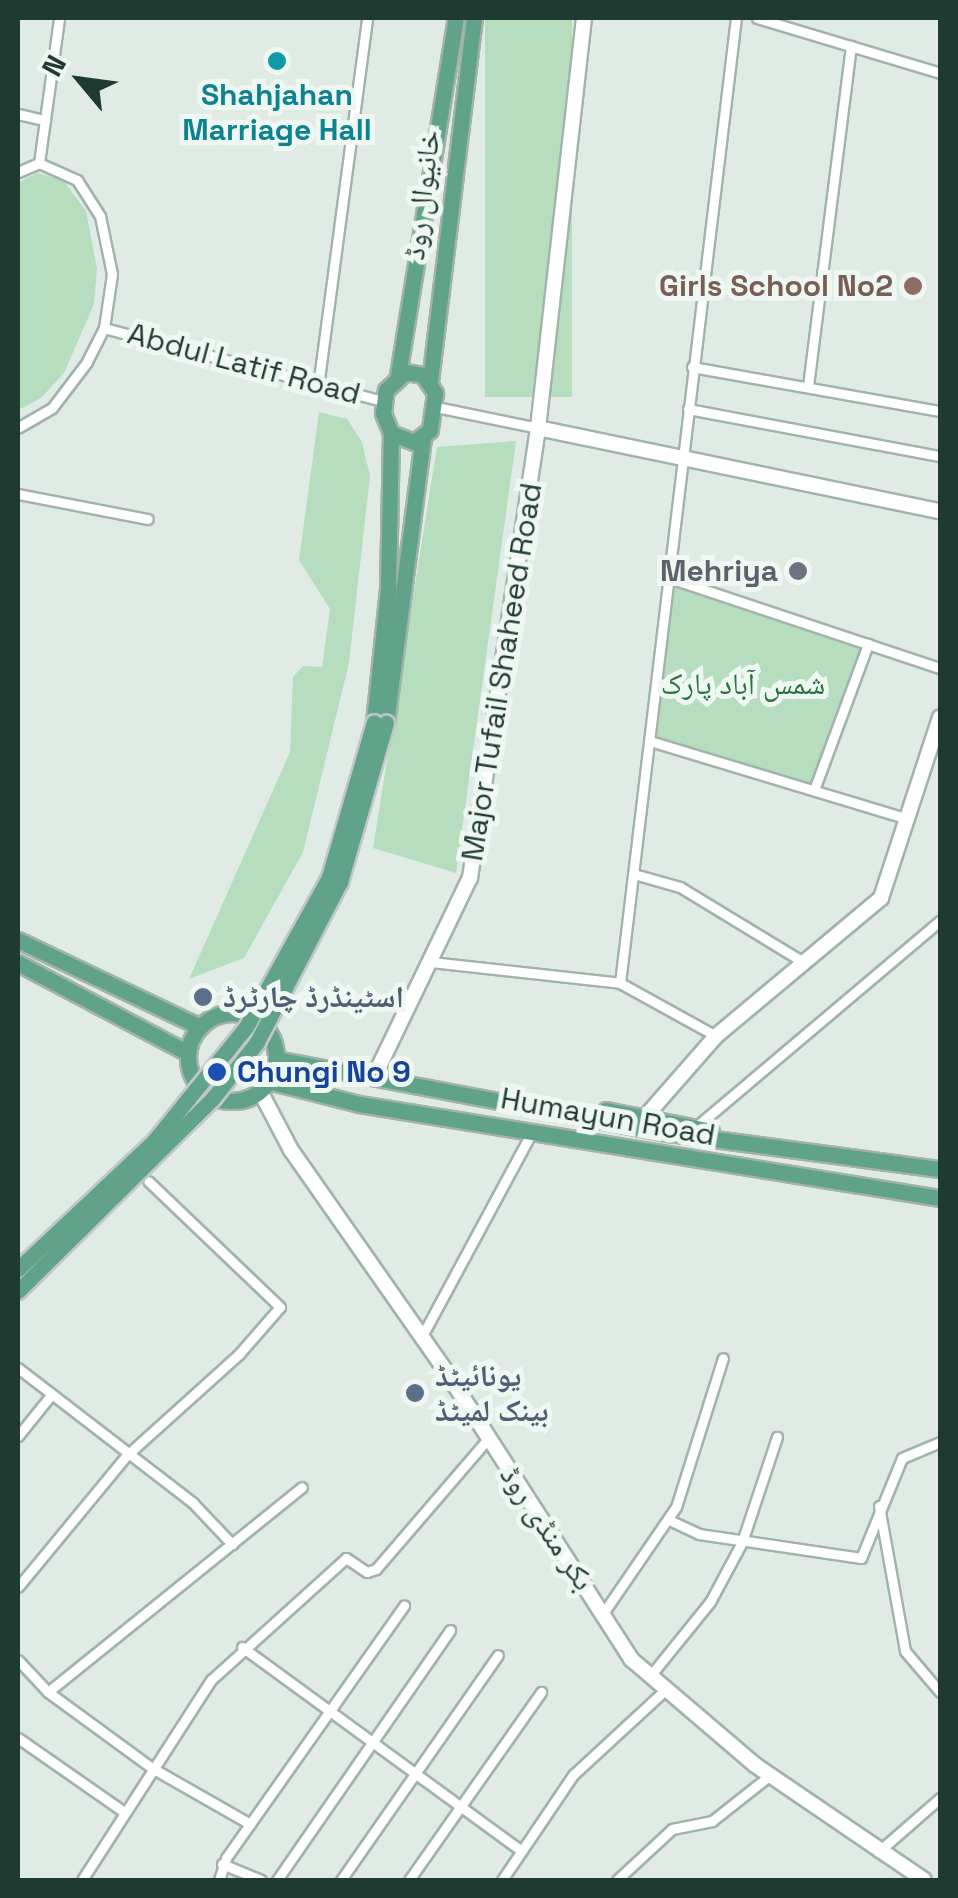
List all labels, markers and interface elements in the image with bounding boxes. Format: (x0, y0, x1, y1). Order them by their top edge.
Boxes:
north arrow (30, 30, 130, 130)
text: N (33, 49, 74, 82)
marker: Shahjahan Marriage Hall (266, 50, 288, 72)
place label: Shahjahan Marriage Hall (182, 77, 372, 148)
street label: خانیوال روڈ (396, 128, 448, 262)
place label: Girls School No2 (659, 268, 893, 304)
marker: Girls School No2 (902, 275, 924, 297)
street label: Abdul Latif Road (124, 316, 364, 412)
street label: Major Tufail Shaheed Road (454, 480, 550, 864)
place label: Mehriya (660, 553, 778, 589)
marker: Mehriya (787, 560, 809, 582)
park label: شمس آباد پارک (661, 666, 825, 702)
place label: اسٹینڈرڈ چارٹرڈ (223, 979, 404, 1015)
marker: اسٹینڈرڈ چارٹرڈ (192, 986, 214, 1008)
place label: Chungi No 9 (237, 1054, 411, 1090)
marker: Chungi No 9 (206, 1061, 228, 1083)
street label: Humayun Road (498, 1080, 718, 1154)
place label: یونائیٹڈ بینک لمیٹڈ (435, 1358, 549, 1428)
marker: یونائیٹڈ بینک لمیٹڈ (404, 1382, 426, 1404)
street label: بکر منڈی روڈ (492, 1459, 602, 1597)

